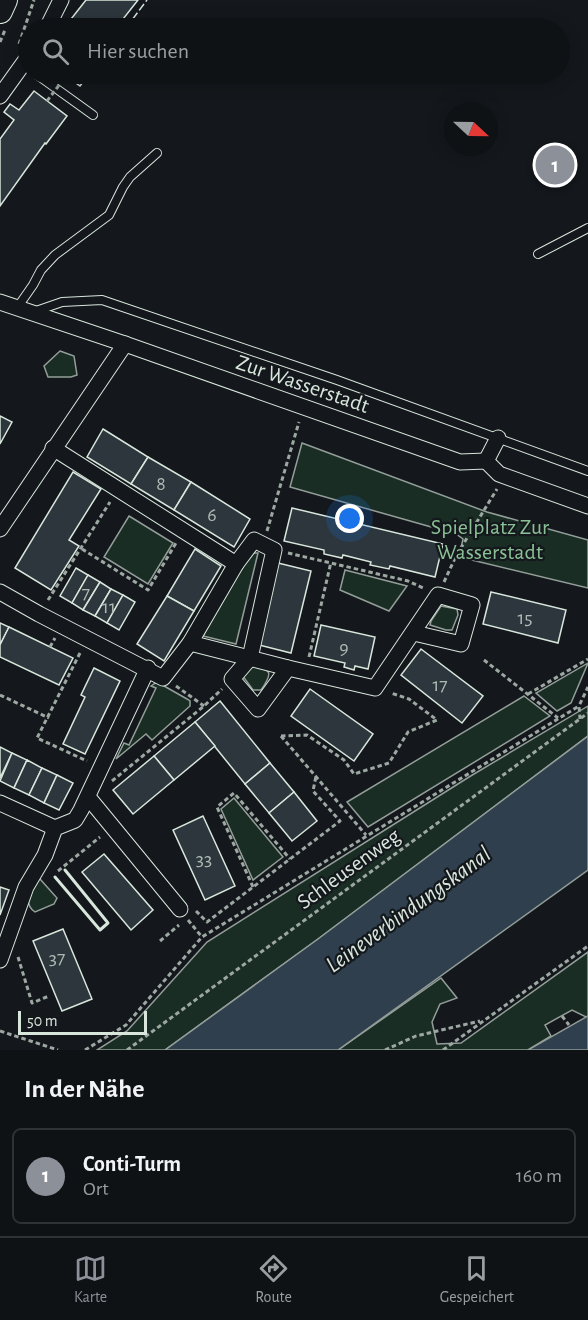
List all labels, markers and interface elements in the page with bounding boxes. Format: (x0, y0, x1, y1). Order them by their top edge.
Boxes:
search box (18, 18, 570, 84)
icon: search (39, 35, 72, 68)
text: Hier suchen (87, 40, 189, 62)
north arrow (444, 102, 498, 156)
pin: 1 (536, 142, 574, 188)
street label: Zur Wasserstadt (233, 351, 372, 417)
house number: 8 (156, 474, 166, 494)
your location (335, 504, 364, 533)
house number: 6 (207, 505, 217, 525)
park label: Spielplatz Zur Wasserstadt (431, 516, 549, 563)
house number: 7 (82, 583, 90, 603)
house number: 11 (102, 597, 116, 617)
house number: 15 (517, 608, 533, 628)
house number: 9 (339, 638, 349, 658)
house number: 17 (432, 675, 448, 695)
street label: Schleusenweg (293, 824, 404, 913)
water label: Leineverbindungskanal (322, 842, 496, 978)
house number: 33 (196, 849, 212, 869)
house number: 37 (49, 948, 65, 968)
scale bar (18, 1008, 147, 1036)
text: 50 m (27, 1013, 58, 1029)
text: In der Nähe (24, 1076, 144, 1102)
text: Conti-Turm (83, 1153, 181, 1175)
text: 1 (42, 1166, 49, 1186)
text: 160 m (516, 1166, 562, 1186)
text: Ort (83, 1179, 109, 1199)
tab: Karte (74, 1252, 107, 1307)
tab: Route (255, 1252, 292, 1307)
tab: Gespeichert (440, 1252, 514, 1307)

